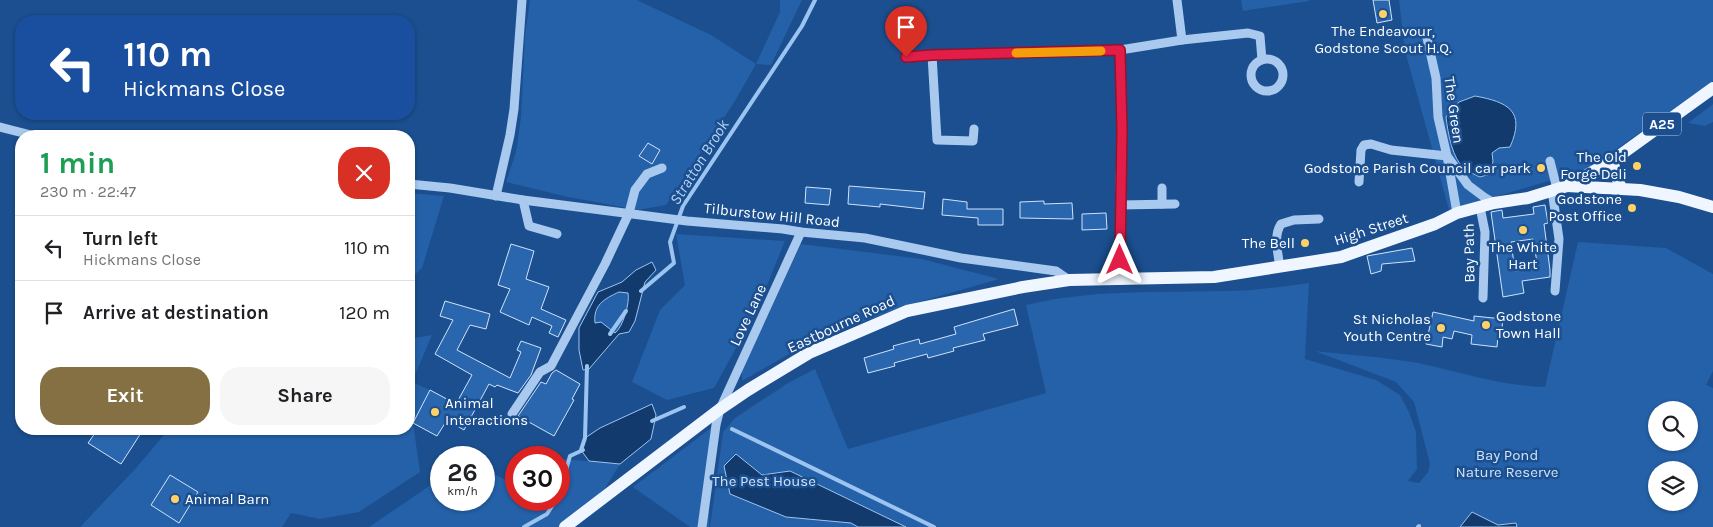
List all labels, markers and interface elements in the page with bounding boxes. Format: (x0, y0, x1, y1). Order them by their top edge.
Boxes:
pin (885, 6, 927, 57)
marker: The Endeavour, Godstone Scout H.Q. (1377, 8, 1389, 20)
icon: arrive (892, 13, 920, 41)
place label: The Endeavour, Godstone Scout H.Q. (1314, 22, 1452, 57)
text: 110 m (123, 34, 212, 75)
icon: left (40, 35, 105, 100)
street label: The Green (1440, 75, 1468, 145)
text: Hickmans Close (123, 76, 285, 102)
road number: A25 (1643, 112, 1681, 136)
water label: Stratton Brook (665, 115, 733, 208)
text: 1 min (40, 145, 115, 181)
button: close (338, 147, 390, 199)
place label: The Old Forge Deli (1560, 148, 1627, 183)
place label: Godstone Parish Council car park (1304, 159, 1531, 177)
marker: The Old Forge Deli (1631, 160, 1643, 172)
marker: Godstone Parish Council car park (1535, 162, 1547, 174)
text: 230 m · 22:47 (40, 182, 136, 201)
place label: Godstone Post Office (1549, 190, 1622, 225)
street label: Tilburstow Hill Road (703, 199, 841, 231)
marker: Godstone Post Office (1626, 202, 1638, 214)
street label: High Street (1332, 208, 1411, 249)
street label: Bay Path (1459, 223, 1479, 283)
marker: The White Hart (1517, 224, 1529, 236)
text: Turn left (83, 228, 158, 250)
position arrow (1093, 233, 1145, 285)
icon: left (40, 234, 68, 262)
place label: The Bell (1242, 234, 1295, 252)
text: 110 m (344, 237, 390, 259)
marker: The Bell (1299, 237, 1311, 249)
place label: The White Hart (1489, 238, 1557, 273)
text: Hickmans Close (83, 250, 201, 269)
street label: Love Lane (726, 281, 770, 349)
street label: Eastbourne Road (784, 291, 898, 357)
icon: arrive (40, 299, 68, 327)
text: Arrive at destination (83, 302, 269, 324)
text: 120 m (339, 302, 390, 324)
place label: Godstone Town Hall (1496, 307, 1561, 342)
place label: St Nicholas Youth Centre (1343, 310, 1431, 345)
marker: Godstone Town Hall (1480, 319, 1492, 331)
marker: St Nicholas Youth Centre (1435, 322, 1447, 334)
button: Exit (40, 367, 210, 425)
button: Share (220, 367, 390, 425)
place label: Animal Interactions (445, 394, 528, 429)
map controls (1648, 401, 1698, 511)
button: search (1648, 401, 1698, 451)
marker: Animal Interactions (429, 406, 441, 418)
speed limit sign: 30 (505, 446, 570, 511)
park label: Bay Pond Nature Reserve (1455, 446, 1559, 481)
text: 26 (447, 458, 478, 487)
button: layers (1648, 461, 1698, 511)
park label: The Pest House (712, 472, 816, 490)
text: km/h (447, 484, 478, 498)
place label: Animal Barn (185, 490, 269, 508)
marker: Animal Barn (169, 493, 181, 505)

